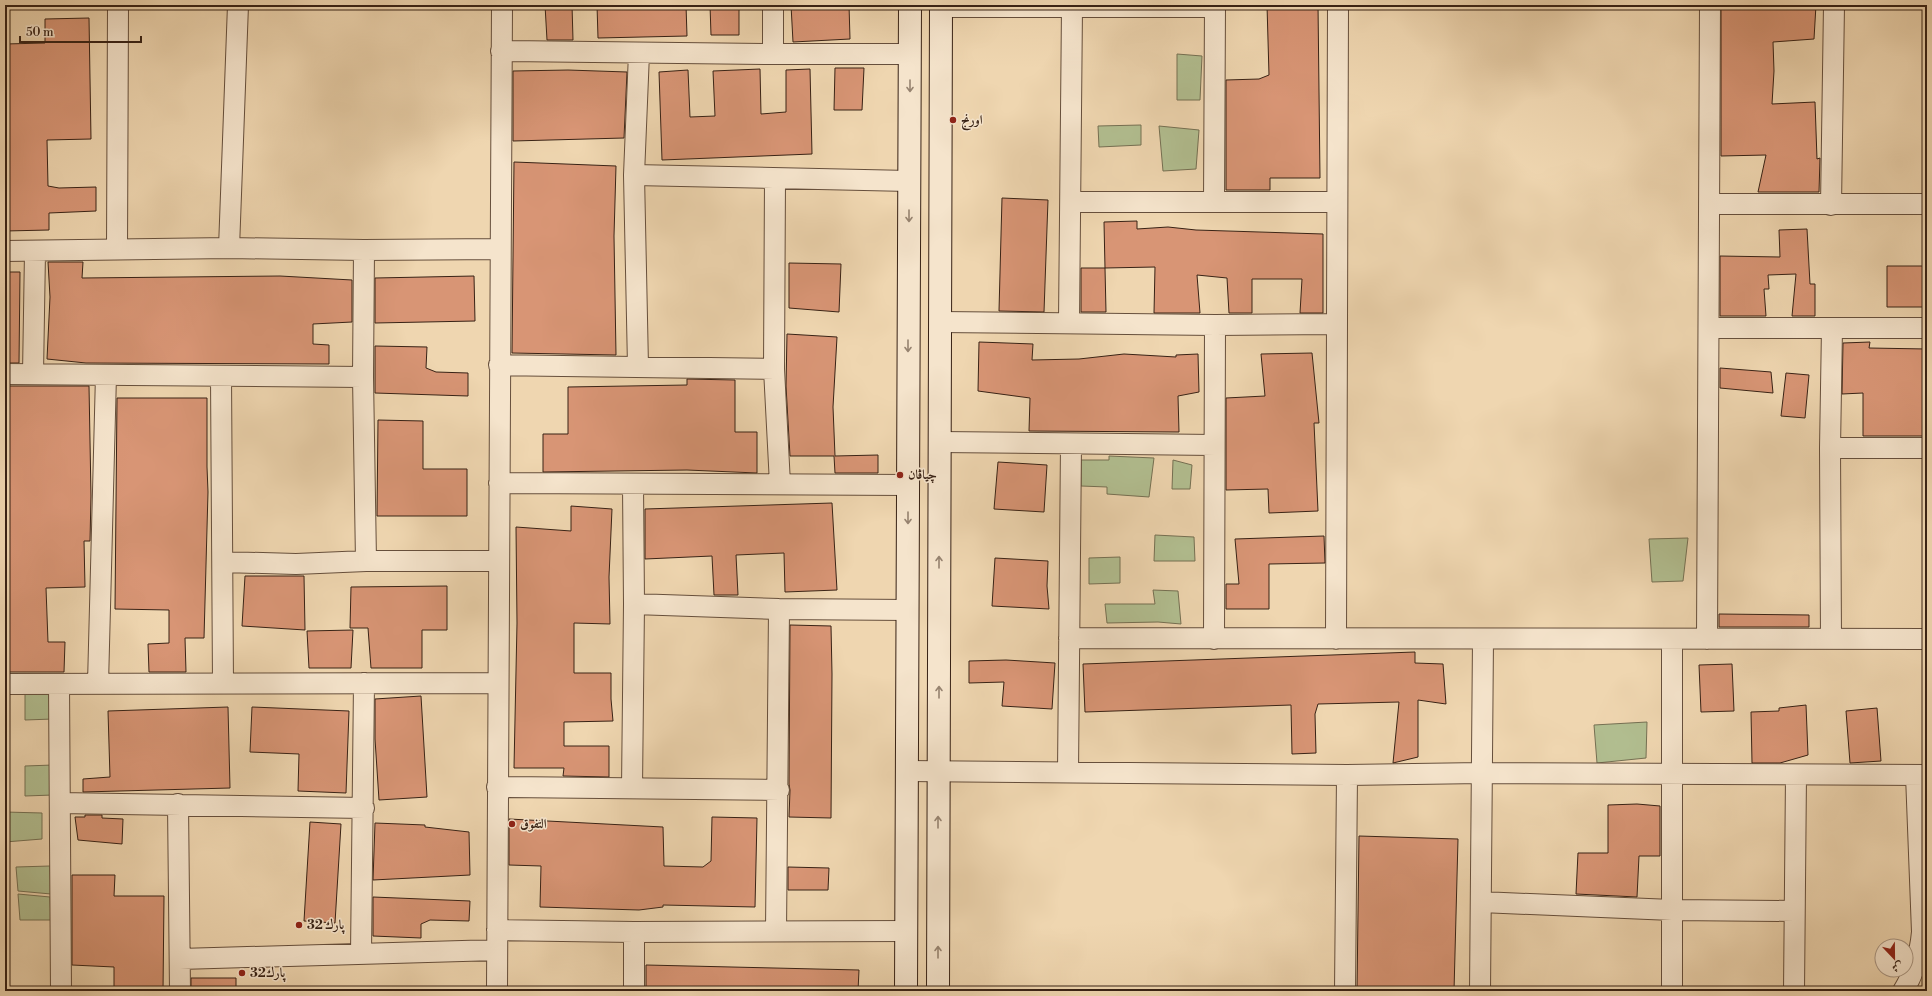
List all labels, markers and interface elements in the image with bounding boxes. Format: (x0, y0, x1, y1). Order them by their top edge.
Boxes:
scale bar (20, 18, 141, 44)
text: 50 m (26, 25, 54, 40)
one-way arrow (906, 79, 913, 92)
place label: اورنج (961, 112, 983, 131)
marker: اورنج (948, 115, 958, 125)
one-way arrow (905, 209, 913, 222)
one-way arrow (905, 339, 912, 352)
place label: چياڤان (908, 467, 937, 483)
marker: چياڤان (895, 470, 905, 480)
one-way arrow (904, 511, 912, 524)
one-way arrow (935, 556, 943, 569)
one-way arrow (935, 686, 943, 699)
place label: التفوق (520, 816, 547, 832)
one-way arrow (934, 816, 942, 829)
marker: التفوق (507, 819, 517, 829)
place label: 32 پارك (307, 917, 346, 934)
marker: 32 پارك (294, 920, 304, 930)
north arrow (1874, 938, 1914, 978)
one-way arrow (934, 946, 942, 959)
text: ش (1890, 958, 1905, 975)
place label: 32پارك (250, 965, 287, 982)
marker: 32پارك (237, 968, 247, 978)

